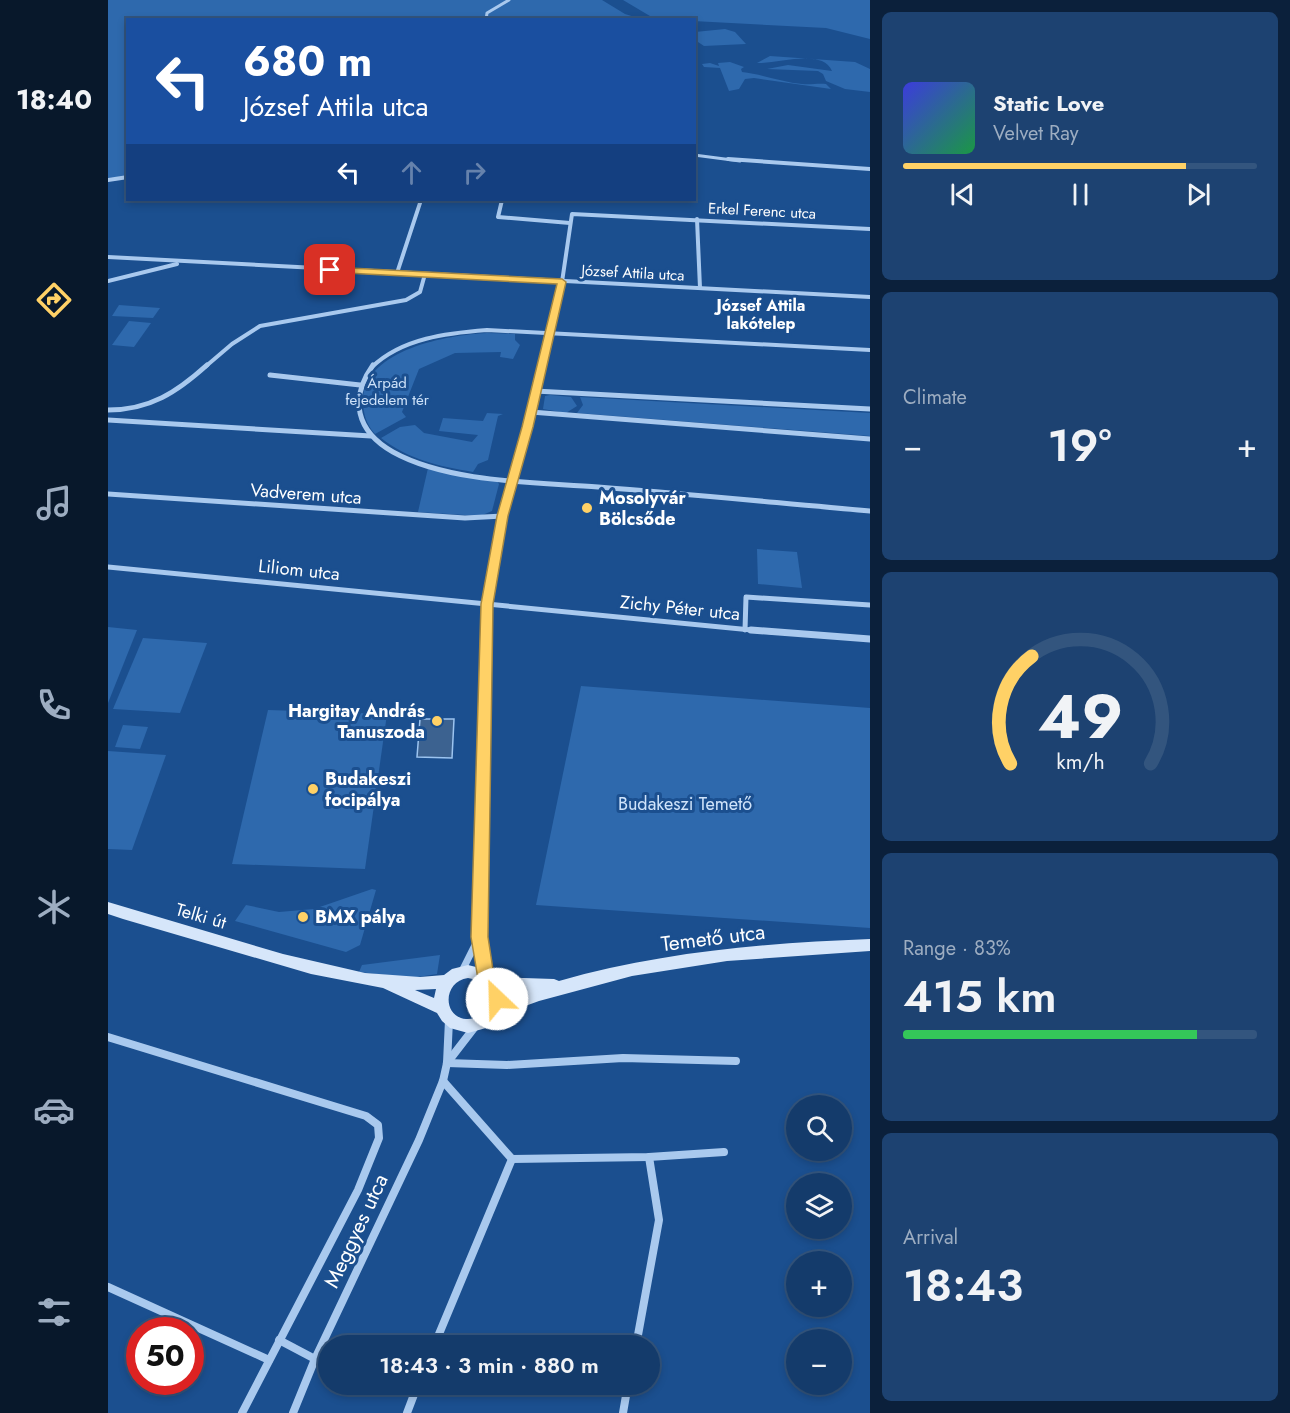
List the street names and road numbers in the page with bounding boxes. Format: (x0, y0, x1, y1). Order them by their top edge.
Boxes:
street label: Erkel Ferenc utca (707, 197, 817, 225)
street label: József Attila utca (579, 259, 685, 287)
street label: Vadverem utca (249, 477, 363, 511)
street label: Liliom utca (257, 553, 341, 587)
street label: Zichy Péter utca (619, 589, 741, 627)
street label: Telki út (173, 896, 230, 936)
street label: Temető utca (659, 917, 767, 959)
street label: Meggyes utca (317, 1169, 395, 1293)

